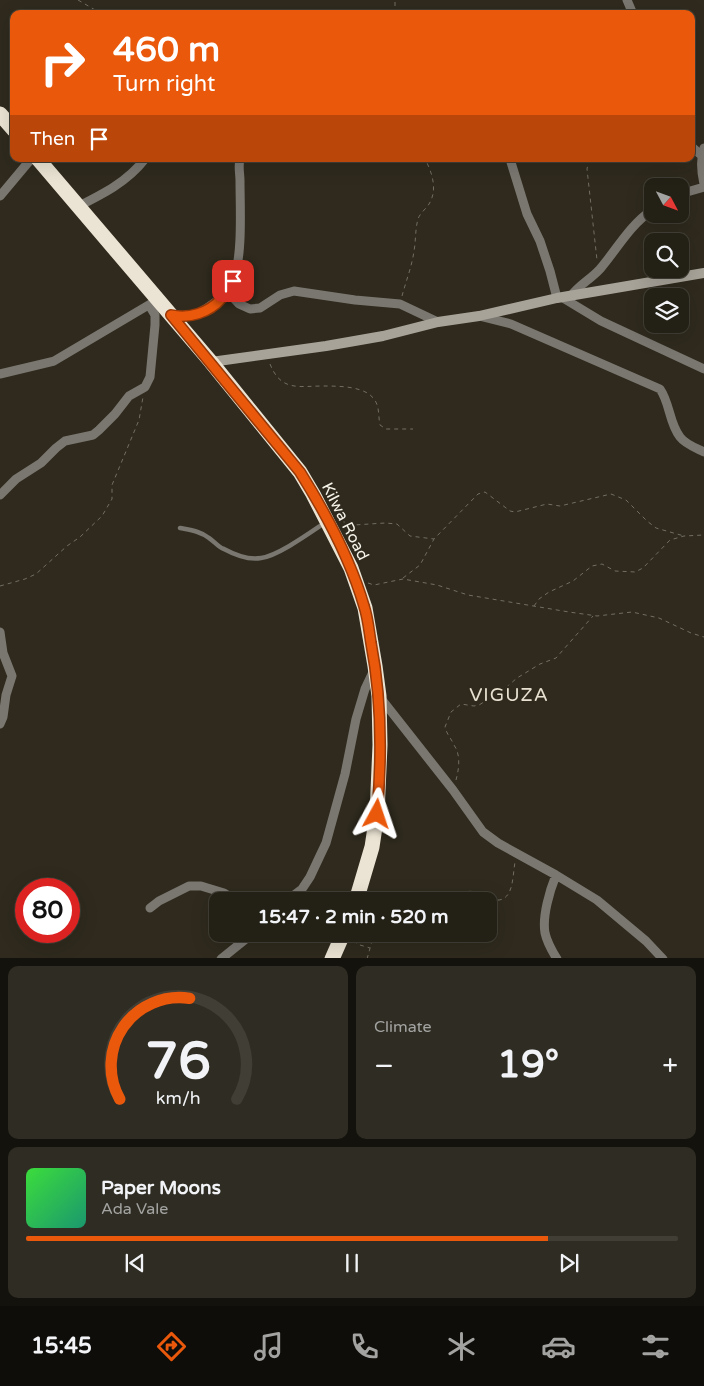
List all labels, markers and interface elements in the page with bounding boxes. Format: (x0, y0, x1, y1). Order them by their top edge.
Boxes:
text: 460 m (113, 29, 220, 71)
icon: right (30, 30, 95, 95)
text: Turn right (113, 71, 215, 97)
icon: arrive (85, 125, 113, 153)
text: Then (30, 128, 75, 150)
north arrow (644, 178, 689, 222)
map controls (644, 178, 689, 333)
button: search (644, 233, 689, 278)
pin (212, 260, 254, 302)
icon: arrive (219, 267, 247, 295)
button: layers (644, 288, 689, 333)
street label: Kilwa Road (317, 479, 373, 564)
district label: VIGUZA (469, 684, 549, 706)
position arrow (350, 787, 402, 839)
speed limit sign: 80 (15, 878, 80, 943)
text: 15:47 · 2 min · 520 m (257, 906, 449, 928)
text: Climate (374, 1017, 432, 1037)
text: 76 (145, 1030, 211, 1093)
text: 19° (497, 1042, 559, 1088)
text: − (374, 1049, 394, 1083)
text: + (662, 1049, 678, 1083)
text: km/h (156, 1088, 200, 1109)
text: Paper Moons (101, 1177, 221, 1199)
text: Ada Vale (101, 1199, 168, 1219)
icon: previous (121, 1249, 149, 1277)
icon: pause (338, 1249, 366, 1277)
icon: next (555, 1249, 583, 1277)
icon: directions (154, 1329, 189, 1364)
icon: music (251, 1329, 286, 1364)
icon: phone (347, 1329, 382, 1364)
icon: climate (444, 1329, 479, 1364)
icon: car (541, 1329, 576, 1364)
icon: filters (638, 1329, 673, 1364)
text: 15:45 (31, 1333, 92, 1359)

